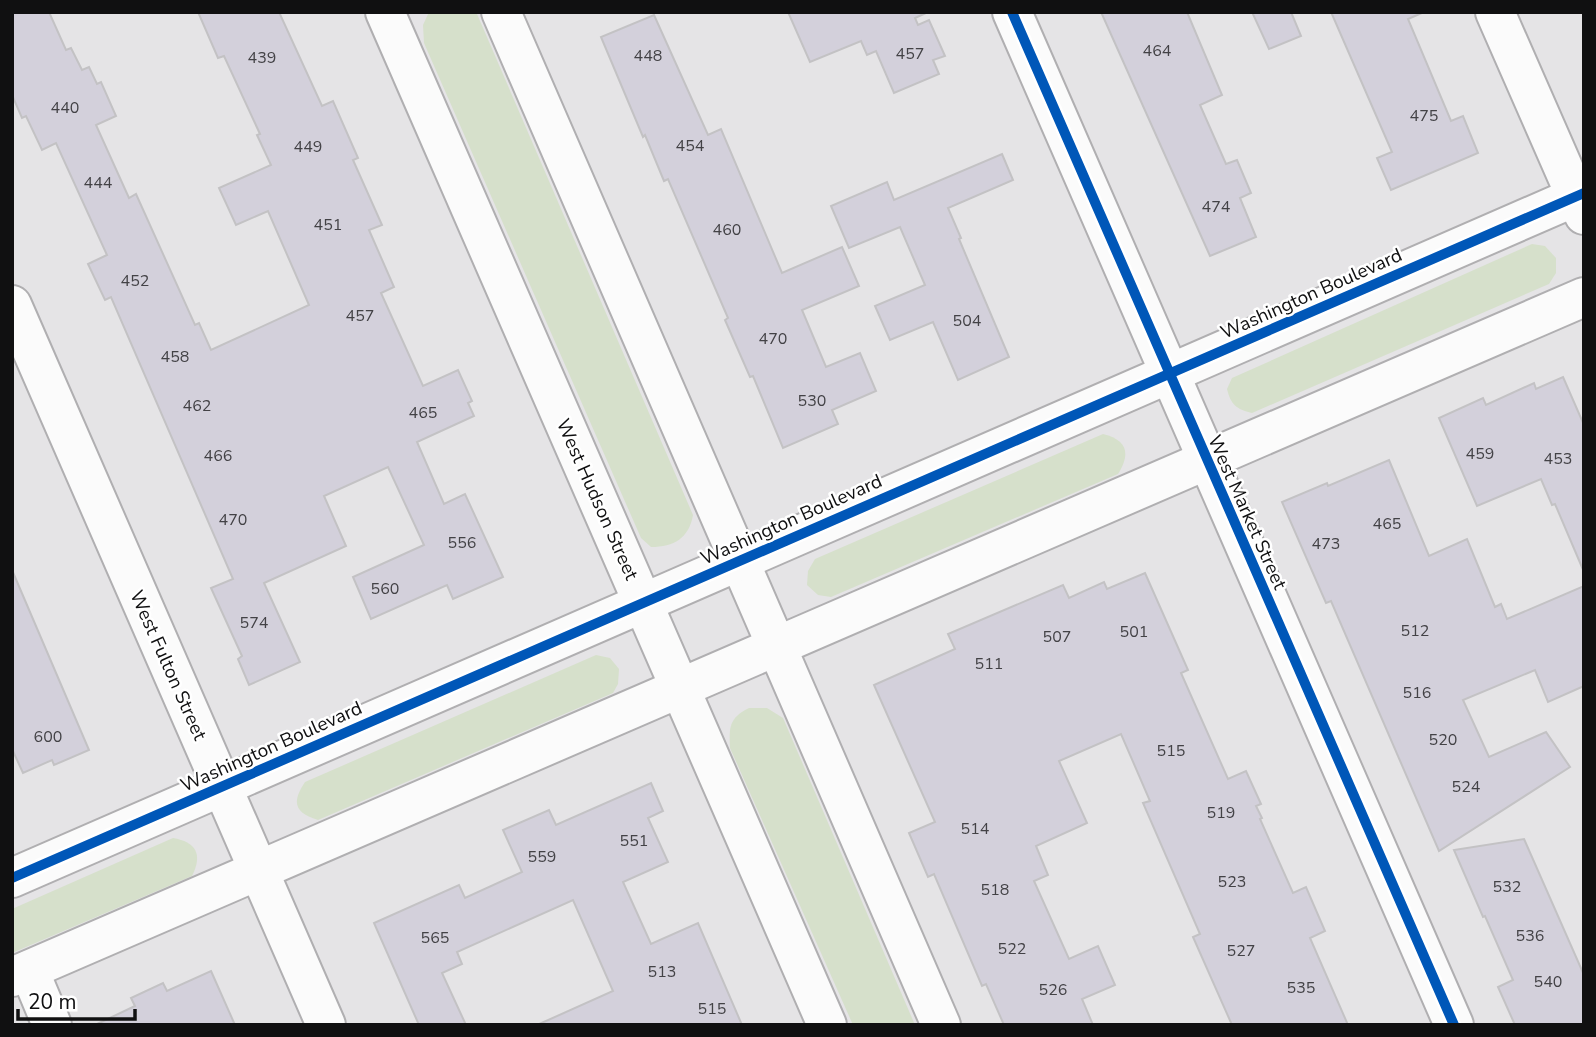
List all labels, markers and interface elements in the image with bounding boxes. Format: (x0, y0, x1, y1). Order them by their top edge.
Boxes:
house number: 464 (1143, 40, 1172, 62)
house number: 457 (896, 43, 924, 65)
house number: 448 (634, 45, 662, 67)
house number: 439 (248, 47, 276, 69)
house number: 440 (51, 97, 79, 119)
house number: 475 (1410, 105, 1438, 127)
house number: 454 (676, 135, 705, 157)
house number: 449 (294, 136, 322, 158)
house number: 444 (84, 172, 113, 194)
house number: 474 (1202, 196, 1231, 218)
house number: 451 (314, 214, 342, 236)
house number: 460 (713, 219, 741, 241)
street label: Washington Boulevard (1217, 242, 1406, 346)
house number: 452 (121, 270, 149, 292)
house number: 457 (346, 305, 374, 327)
house number: 504 (953, 310, 982, 332)
house number: 470 (759, 328, 787, 350)
house number: 458 (161, 346, 189, 368)
house number: 530 (798, 390, 826, 412)
house number: 462 (183, 395, 211, 417)
house number: 465 (409, 402, 437, 424)
street label: West Hudson Street (550, 415, 644, 584)
street label: West Market Street (1201, 431, 1293, 594)
house number: 459 (1466, 443, 1494, 465)
house number: 466 (204, 445, 232, 467)
house number: 453 (1544, 448, 1572, 470)
street label: Washington Boulevard (697, 468, 886, 572)
house number: 470 (219, 509, 247, 531)
house number: 465 (1373, 513, 1401, 535)
house number: 556 (448, 532, 476, 554)
house number: 473 (1312, 533, 1340, 555)
house number: 560 (371, 578, 399, 600)
street label: West Fulton Street (123, 586, 213, 745)
house number: 574 (240, 612, 269, 634)
house number: 512 (1401, 620, 1429, 642)
house number: 501 (1120, 621, 1148, 643)
house number: 507 (1043, 626, 1071, 648)
house number: 511 (975, 653, 1003, 675)
house number: 516 (1403, 682, 1431, 704)
street label: Washington Boulevard (177, 695, 366, 799)
house number: 600 (34, 726, 62, 748)
house number: 520 (1429, 729, 1457, 751)
house number: 515 (1157, 740, 1185, 762)
house number: 524 (1452, 776, 1481, 798)
house number: 519 (1207, 802, 1235, 824)
house number: 514 (961, 818, 990, 840)
house number: 551 (620, 830, 648, 852)
house number: 559 (528, 846, 556, 868)
house number: 523 (1218, 871, 1246, 893)
house number: 532 (1493, 876, 1521, 898)
house number: 518 (981, 879, 1009, 901)
house number: 536 (1516, 925, 1544, 947)
house number: 565 (421, 927, 449, 949)
house number: 522 (998, 938, 1026, 960)
house number: 527 (1227, 940, 1255, 962)
house number: 513 (648, 961, 676, 983)
house number: 540 (1534, 971, 1562, 993)
house number: 535 (1287, 977, 1315, 999)
scale bar (18, 978, 135, 1022)
house number: 526 (1039, 979, 1067, 1001)
text: 20 m (28, 988, 77, 1016)
house number: 515 (698, 998, 726, 1020)

